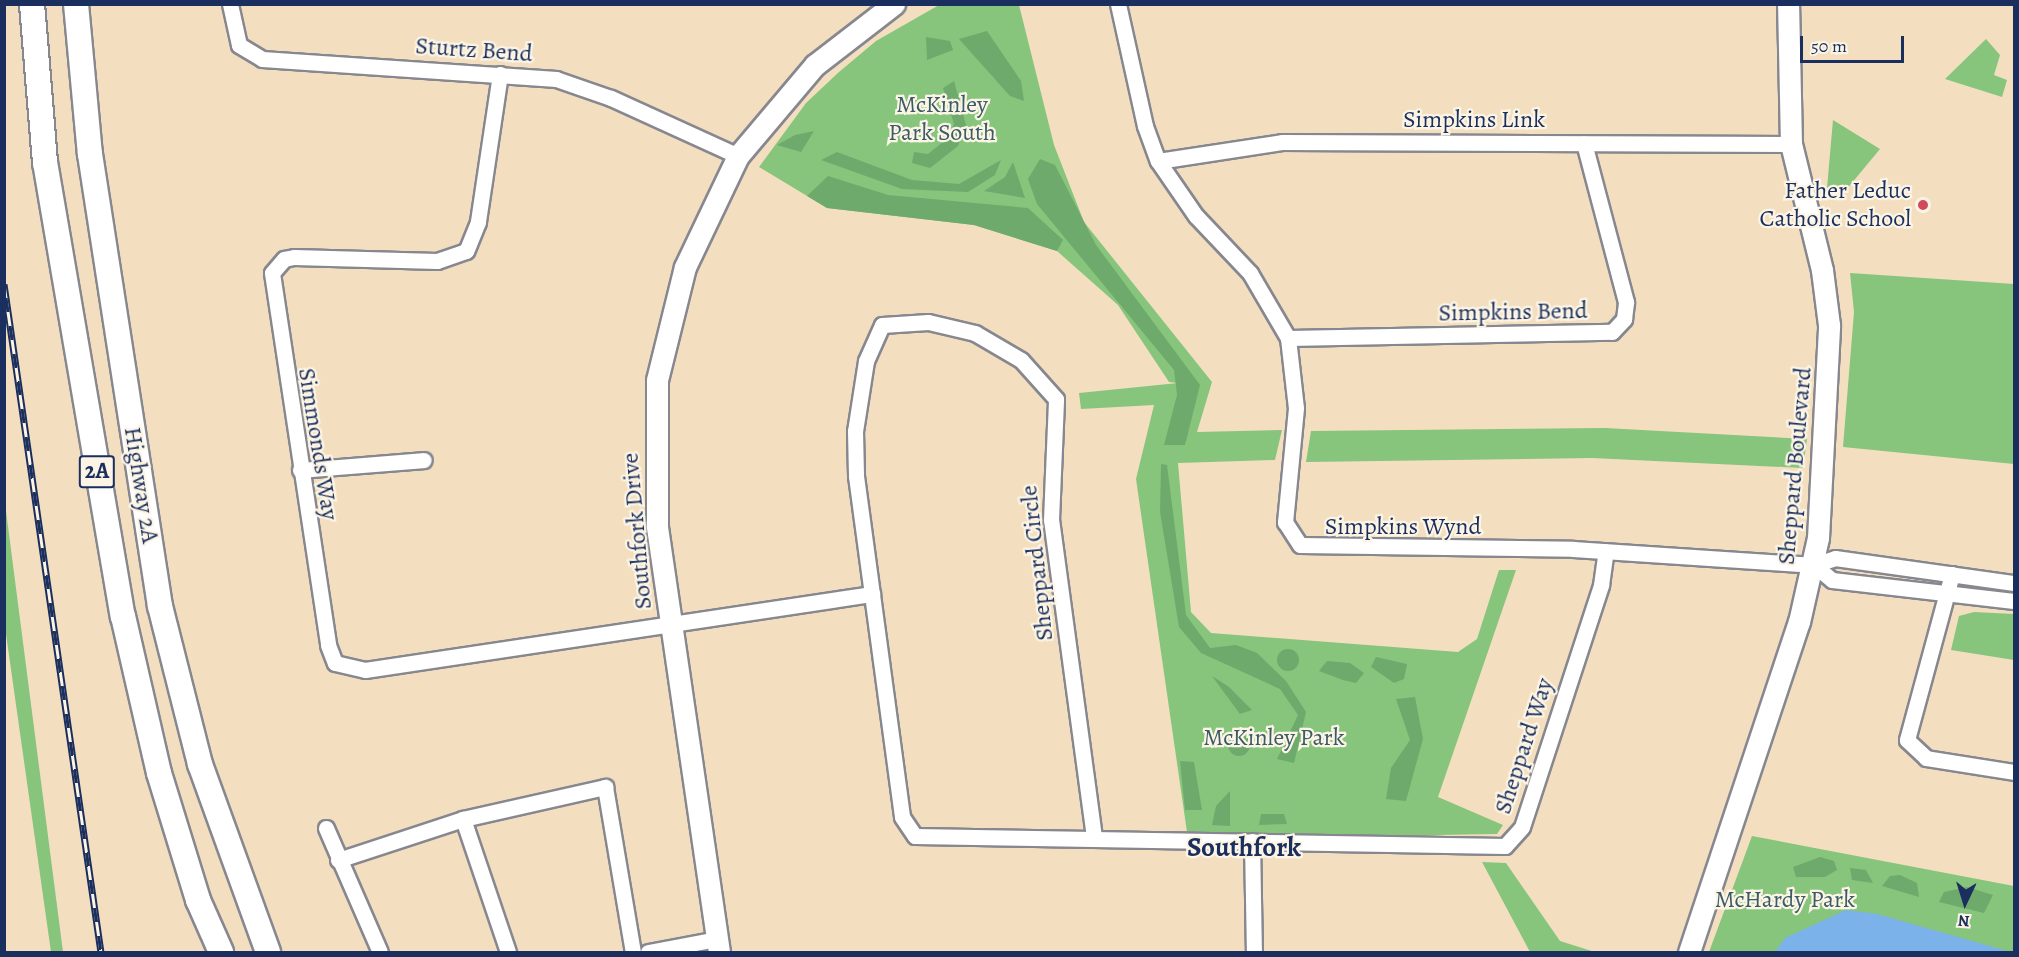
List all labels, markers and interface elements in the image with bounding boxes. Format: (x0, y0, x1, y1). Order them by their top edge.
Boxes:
scale bar (1803, 24, 1906, 62)
street label: Sturtz Bend (414, 32, 534, 68)
text: 50 m (1811, 34, 1847, 58)
park label: McKinley Park South (888, 91, 996, 147)
street label: Simpkins Link (1403, 106, 1545, 134)
place label: Father Leduc Catholic School (1760, 177, 1911, 233)
marker: Father Leduc Catholic School (1916, 198, 1930, 212)
street label: Simpkins Bend (1438, 296, 1588, 328)
street label: Simmonds Way (292, 366, 344, 522)
street label: Sheppard Boulevard (1772, 366, 1818, 566)
street label: Highway 2A (118, 425, 164, 545)
street label: Southfork Drive (616, 451, 658, 611)
road number: 2A (78, 453, 116, 491)
street label: Sheppard Circle (1015, 484, 1059, 642)
street label: Simpkins Wynd (1325, 513, 1481, 541)
street label: Sheppard Way (1489, 674, 1559, 818)
park label: McKinley Park (1203, 724, 1345, 752)
district label: Southfork (1187, 832, 1301, 864)
north arrow (1935, 873, 1995, 933)
park label: McHardy Park (1715, 886, 1855, 914)
text: N (1957, 910, 1970, 932)

